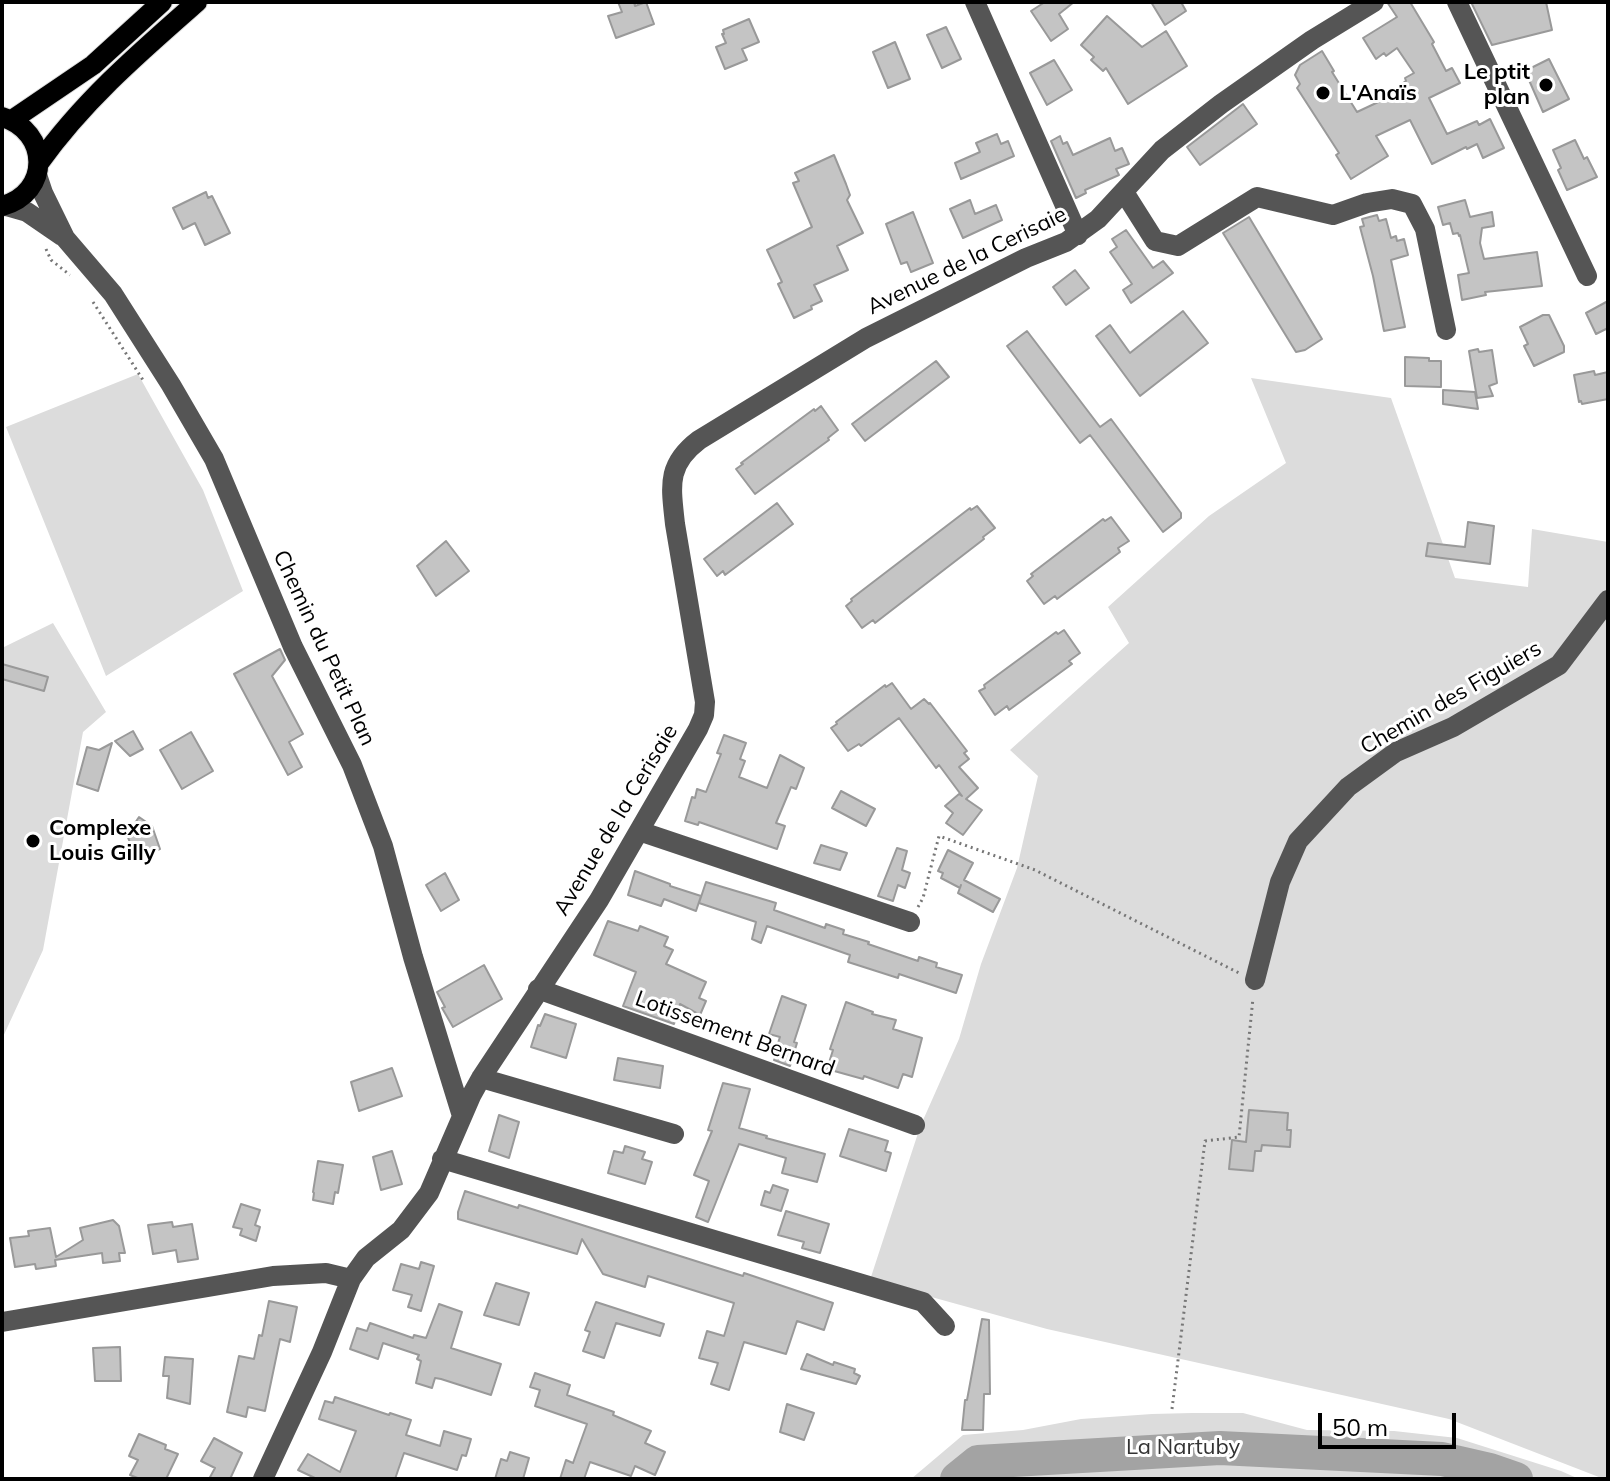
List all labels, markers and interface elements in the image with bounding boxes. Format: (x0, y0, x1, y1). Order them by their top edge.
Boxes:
place label: Le ptit plan (1464, 59, 1530, 110)
marker: Le ptit plan (1537, 76, 1555, 94)
place label: L'Anaïs (1339, 80, 1417, 106)
marker: L'Anaïs (1314, 84, 1332, 102)
street label: Avenue de la Cerisaie (863, 201, 1071, 321)
street label: Chemin du Petit Plan (267, 546, 381, 750)
street label: Chemin des Figuiers (1356, 635, 1546, 761)
street label: Avenue de la Cerisaie (548, 720, 684, 920)
place label: Complexe Louis Gilly (49, 815, 156, 866)
marker: Complexe Louis Gilly (24, 832, 42, 850)
street label: Lotissement Bernard (631, 986, 839, 1082)
scale bar (1322, 1397, 1460, 1447)
text: 50 m (1332, 1412, 1388, 1442)
park label: La Nartuby (1126, 1434, 1240, 1460)

